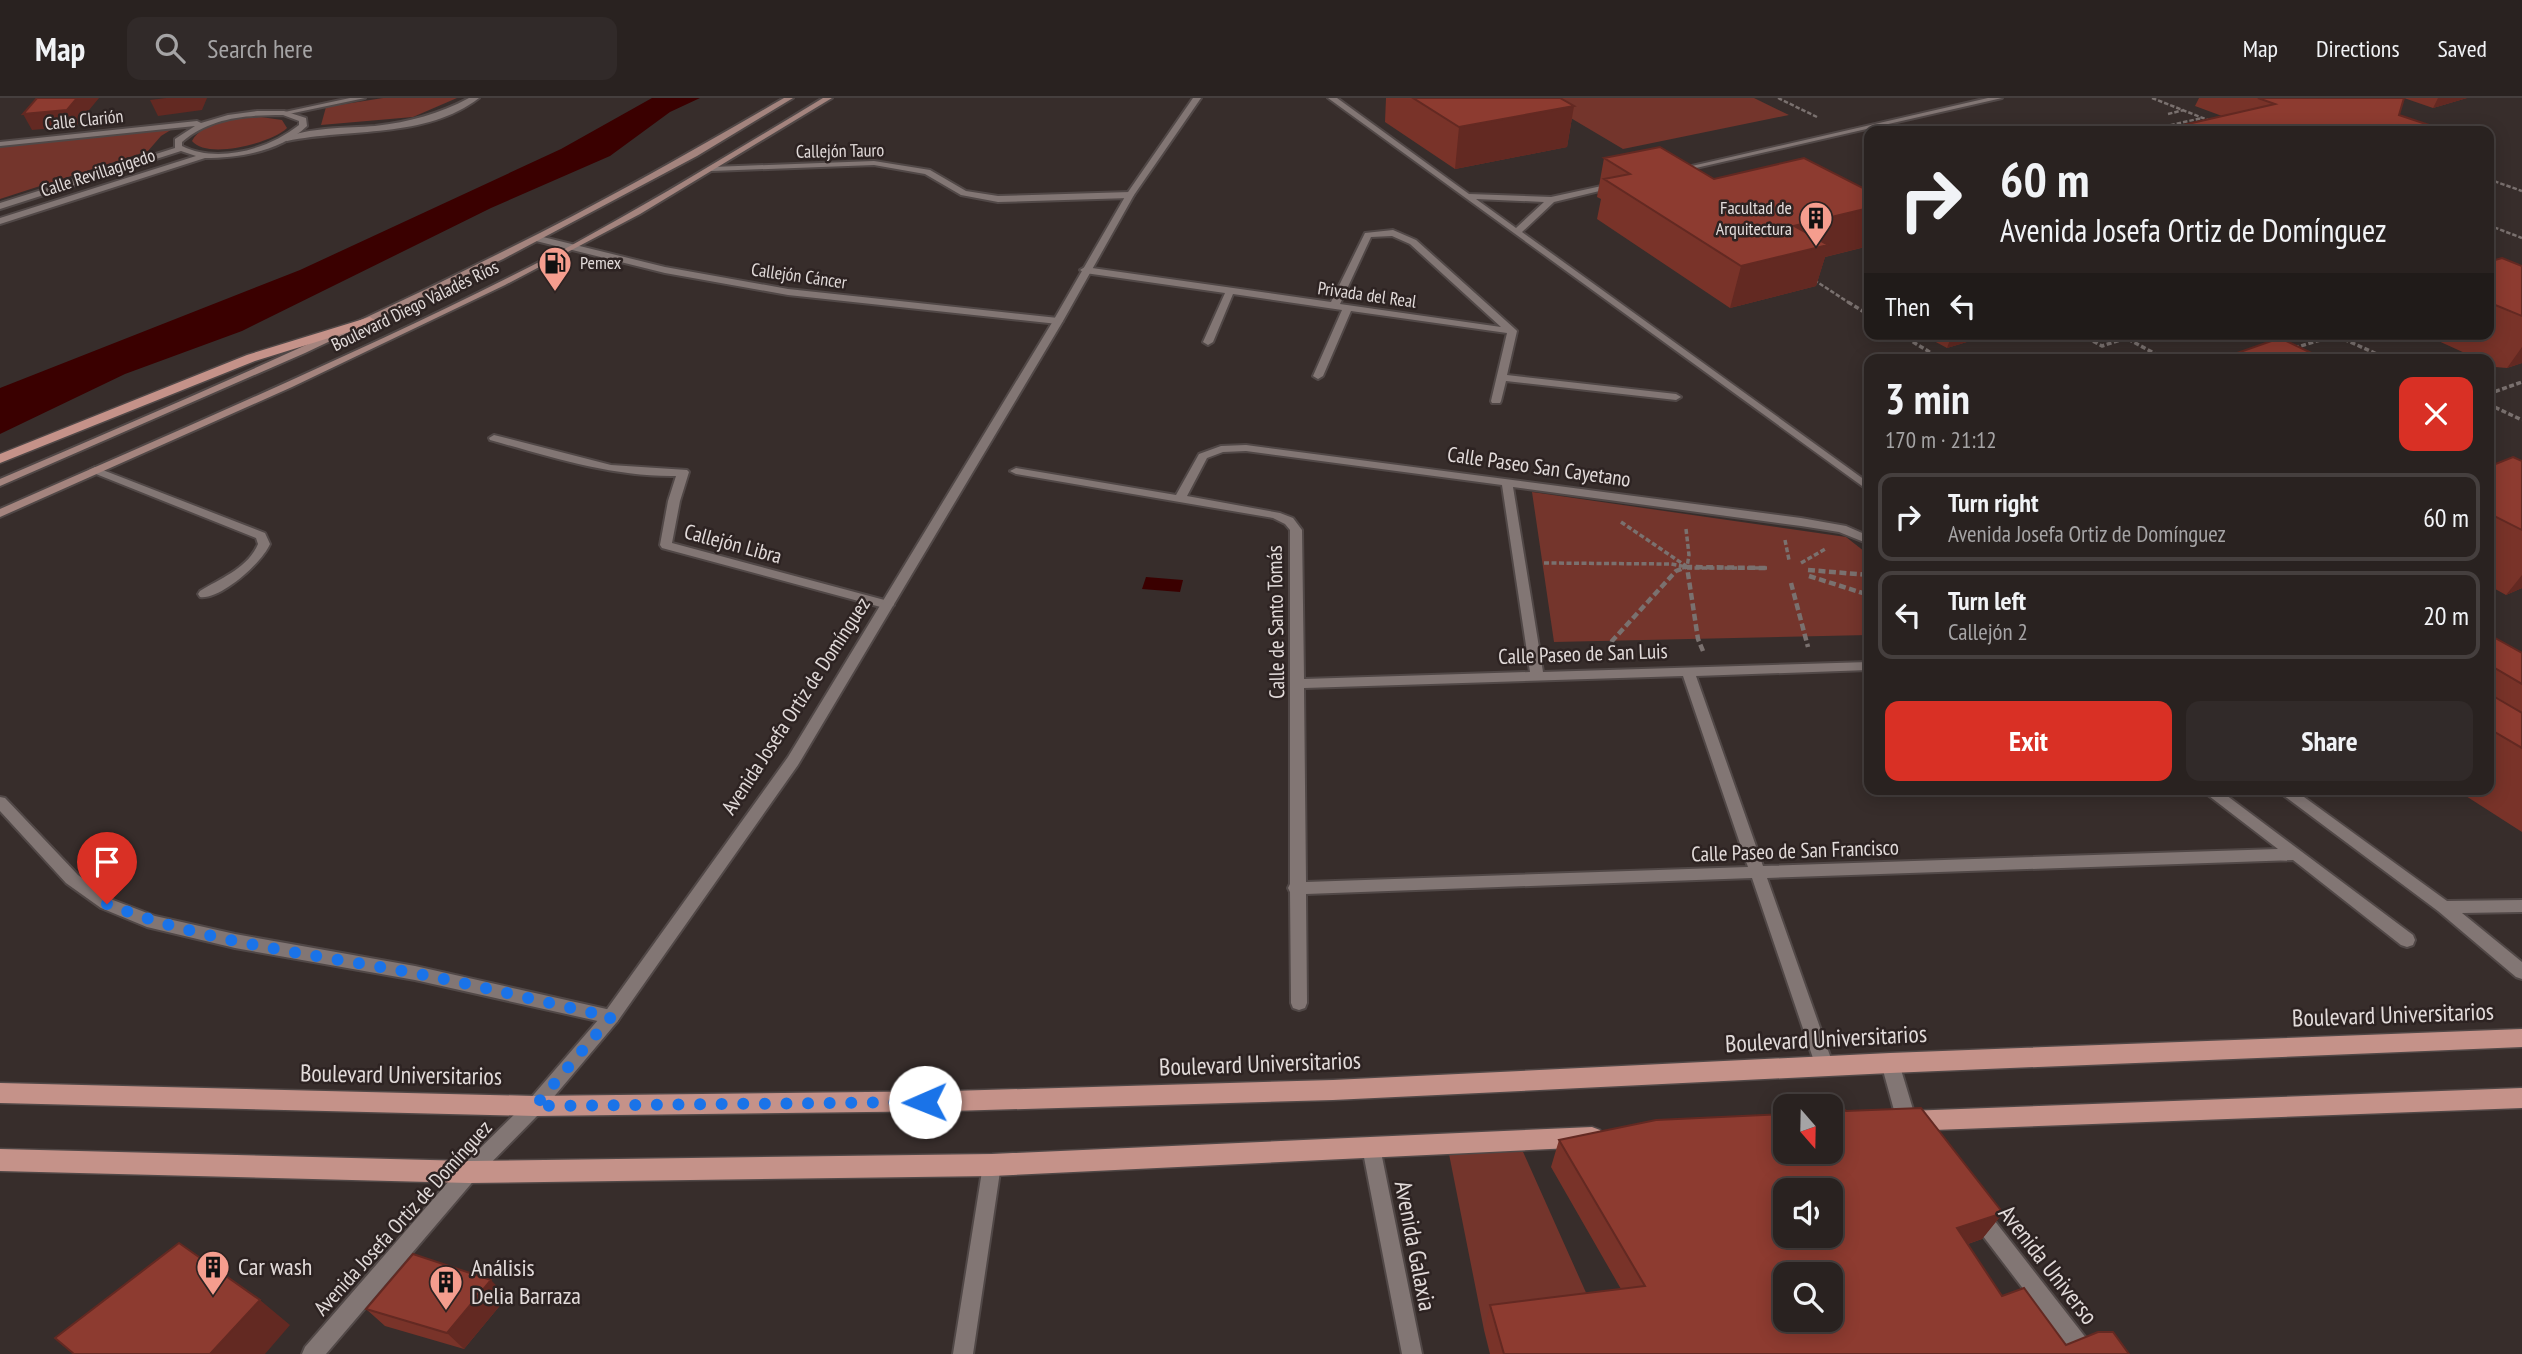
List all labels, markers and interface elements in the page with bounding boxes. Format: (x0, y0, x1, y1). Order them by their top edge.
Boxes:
search box (127, 17, 617, 80)
text: Map (35, 27, 85, 70)
icon: search (151, 29, 189, 67)
text: Search here (207, 32, 313, 65)
text: Map (2243, 33, 2278, 64)
text: Directions (2316, 33, 2400, 64)
text: Saved (2438, 33, 2487, 64)
street label: Calle Clarión (43, 104, 124, 135)
street label: Callejón Tauro (796, 138, 884, 163)
street label: Calle Revillagigedo (38, 143, 158, 202)
text: 60 m (2000, 147, 2089, 211)
icon: right (1885, 154, 1976, 245)
place label: Facultad de Arquitectura (1716, 196, 1792, 240)
building icon: Facultad de Arquitectura (1797, 199, 1835, 248)
text: Avenida Josefa Ortiz de Domínguez (2000, 209, 2386, 251)
fuel station icon: Pemex (536, 244, 574, 293)
place label: Pemex (580, 251, 622, 274)
street label: Boulevard Diego Valadés Ríos (327, 255, 502, 356)
street label: Callejón Cáncer (750, 257, 848, 294)
street label: Privada del Real (1316, 276, 1419, 313)
icon: left (1944, 287, 1982, 325)
text: Then (1885, 290, 1930, 323)
text: 3 min (1885, 371, 1970, 426)
button: close (2399, 377, 2473, 451)
text: 170 m · 21:12 (1885, 425, 1997, 454)
street label: Calle Paseo San Cayetano (1446, 440, 1633, 493)
text: Turn right (1948, 486, 2039, 519)
icon: right (1889, 498, 1927, 536)
text: 60 m (2423, 501, 2469, 534)
street label: Callejón Libra (681, 518, 785, 570)
text: Avenida Josefa Ortiz de Domínguez (1948, 519, 2226, 548)
street label: Calle de Santo Tomás (1261, 545, 1290, 699)
text: Turn left (1948, 584, 2026, 617)
street label: Avenida Josefa Ortiz de Domínguez (715, 592, 876, 819)
icon: left (1889, 596, 1927, 634)
text: 20 m (2423, 599, 2469, 632)
text: Callejón 2 (1948, 617, 2028, 646)
street label: Calle Paseo de San Luis (1498, 637, 1668, 670)
button: Exit (1885, 701, 2172, 781)
button: Share (2186, 701, 2473, 781)
pin (77, 832, 137, 904)
street label: Calle Paseo de San Francisco (1691, 833, 1899, 868)
icon: arrive (88, 843, 126, 881)
street label: Boulevard Universitarios (2292, 995, 2494, 1034)
street label: Boulevard Universitarios (1724, 1018, 1928, 1059)
street label: Boulevard Universitarios (1159, 1044, 1361, 1083)
street label: Boulevard Universitarios (300, 1057, 502, 1092)
position arrow (888, 1065, 962, 1139)
north arrow (1773, 1094, 1843, 1164)
map controls (1773, 1094, 1843, 1332)
street label: Avenida Josefa Ortiz de Domínguez (308, 1114, 498, 1321)
street label: Avenida Galaxia (1388, 1178, 1443, 1314)
button: sound (1773, 1178, 1843, 1248)
street label: Avenida Universo (1992, 1199, 2105, 1331)
building icon: Car wash (194, 1248, 232, 1297)
place label: Car wash (238, 1251, 312, 1282)
place label: Análisis Delia Barraza (471, 1252, 581, 1311)
button: search (1773, 1262, 1843, 1332)
building icon: Análisis Delia Barraza (427, 1263, 465, 1312)

